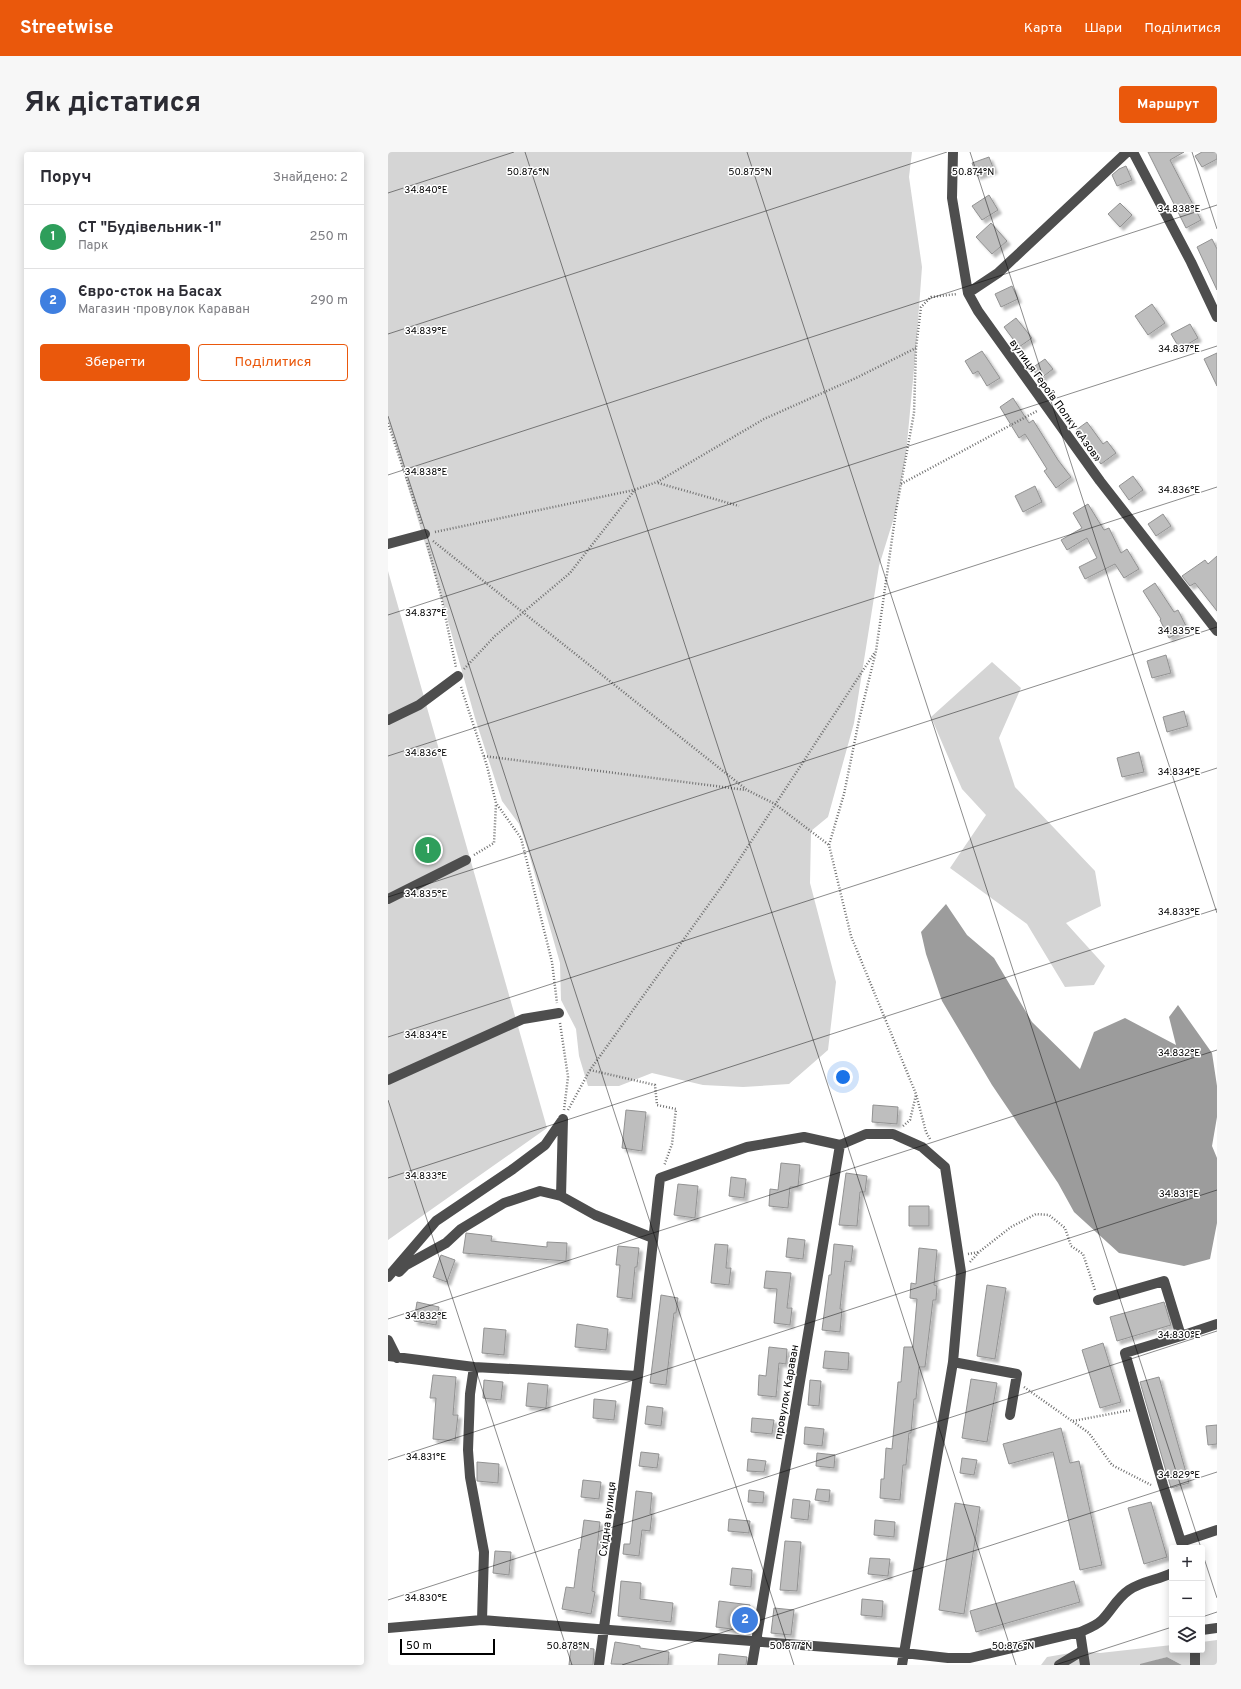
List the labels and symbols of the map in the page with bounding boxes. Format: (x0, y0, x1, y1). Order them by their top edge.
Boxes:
text: 50.876°N (507, 166, 549, 179)
text: 50.875°N (728, 166, 772, 179)
text: 50.874°N (952, 166, 994, 179)
text: 34.840°E (404, 184, 448, 197)
text: 34.838°E (1158, 203, 1200, 216)
text: 34.839°E (405, 325, 447, 338)
street label: вулиця Героїв Полку «Азов» (1006, 337, 1105, 465)
text: 34.837°E (1158, 343, 1200, 356)
text: 34.838°E (405, 466, 447, 479)
text: 34.836°E (1158, 484, 1200, 497)
text: 34.837°E (405, 607, 447, 620)
text: 34.835°E (1158, 625, 1200, 638)
text: 34.836°E (405, 747, 447, 760)
text: 34.834°E (1158, 766, 1200, 779)
pin: 1 (415, 835, 441, 865)
text: 34.835°E (405, 888, 447, 901)
text: 34.833°E (1158, 906, 1200, 919)
text: 34.834°E (405, 1029, 447, 1042)
text: 34.832°E (1158, 1047, 1200, 1060)
your location (833, 1067, 853, 1087)
text: 34.833°E (405, 1170, 447, 1183)
text: 34.831°E (1159, 1188, 1199, 1201)
text: 34.832°E (405, 1310, 447, 1323)
text: 34.830°E (1158, 1329, 1201, 1342)
street label: провулок Караван (772, 1344, 802, 1441)
text: 34.831°E (406, 1451, 446, 1464)
text: 34.829°E (1158, 1469, 1200, 1482)
street label: Східна вулиця (596, 1481, 620, 1557)
text: 34.830°E (405, 1592, 448, 1605)
pin: 2 (732, 1605, 758, 1635)
scale bar (400, 1637, 495, 1656)
text: 50.878°N (546, 1640, 590, 1653)
text: 50.877°N (770, 1640, 812, 1653)
text: 50.876°N (992, 1640, 1034, 1653)

